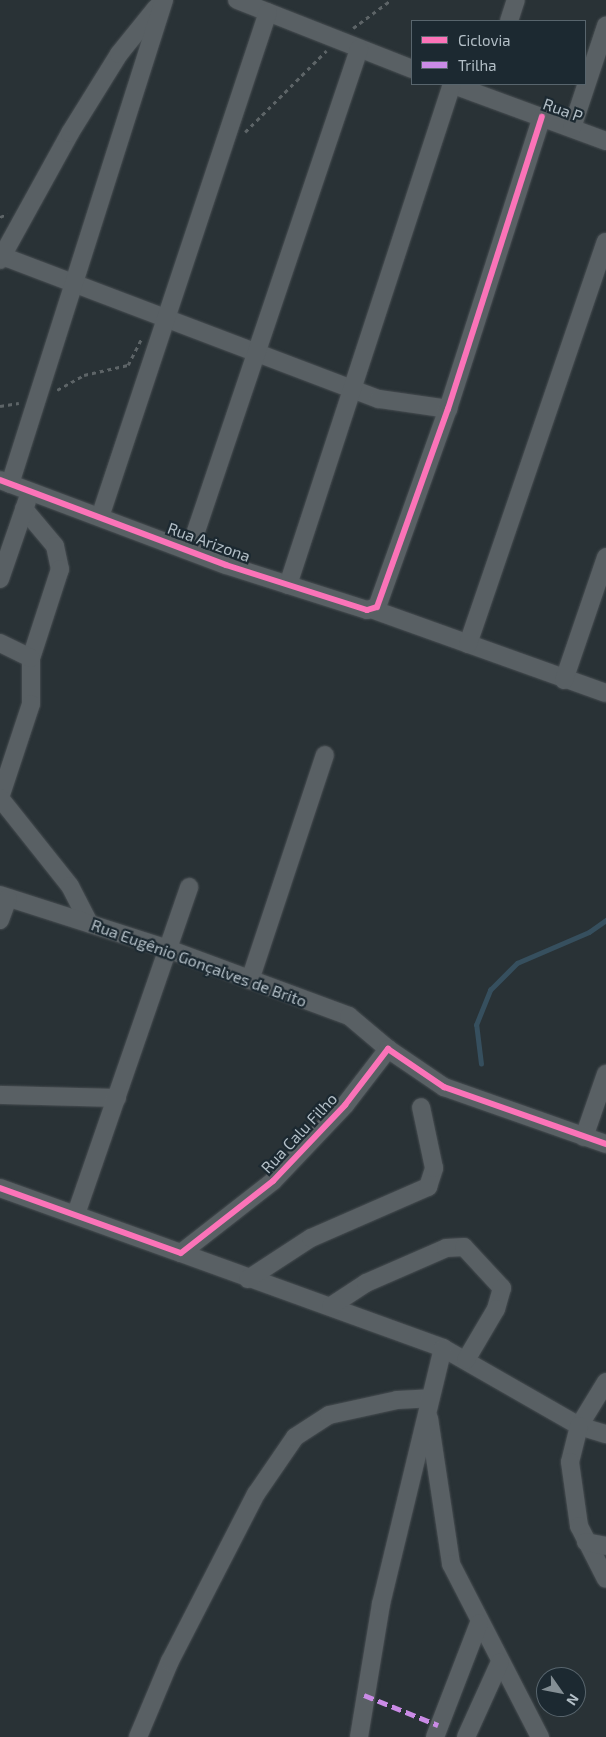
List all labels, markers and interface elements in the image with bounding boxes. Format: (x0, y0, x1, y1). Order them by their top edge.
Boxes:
legend (411, 20, 586, 85)
text: Ciclovia (458, 31, 510, 49)
text: Trilha (458, 56, 496, 74)
street label: Rua P (541, 94, 585, 126)
street label: Rua Arizona (165, 518, 253, 566)
street label: Rua Eugênio Gonçalves de Brito (89, 915, 309, 1011)
street label: Rua Calu Filho (257, 1089, 341, 1177)
north arrow (536, 1667, 586, 1717)
text: N (563, 1691, 583, 1709)

